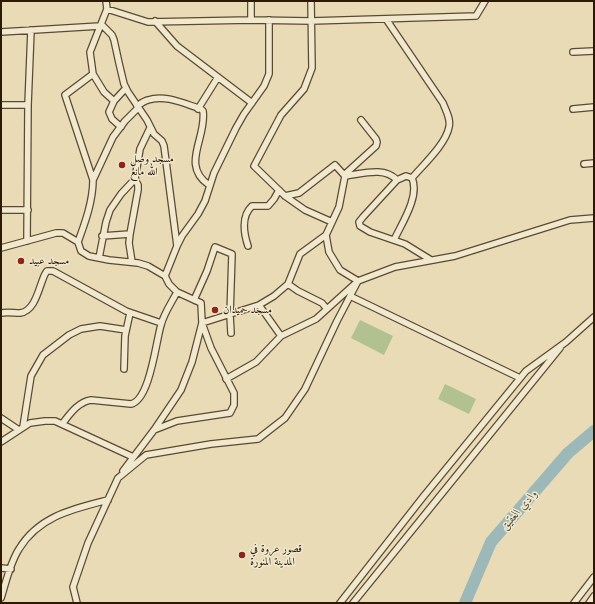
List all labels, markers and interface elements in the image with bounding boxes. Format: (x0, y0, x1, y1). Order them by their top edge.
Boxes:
place label: مسجد وصل الله مانع (130, 152, 174, 178)
marker: مسجد وصل الله مانع (117, 160, 127, 170)
place label: مسجد عبيد (29, 254, 69, 268)
marker: مسجد عبيد (16, 256, 26, 266)
place label: مسجد حميدان (223, 303, 272, 317)
marker: مسجد حميدان (210, 305, 220, 315)
water label: وادي العقيق (497, 487, 541, 533)
place label: قصور عروة في المدينة المنورة (250, 542, 302, 568)
marker: قصور عروة في المدينة المنورة (237, 550, 247, 560)

